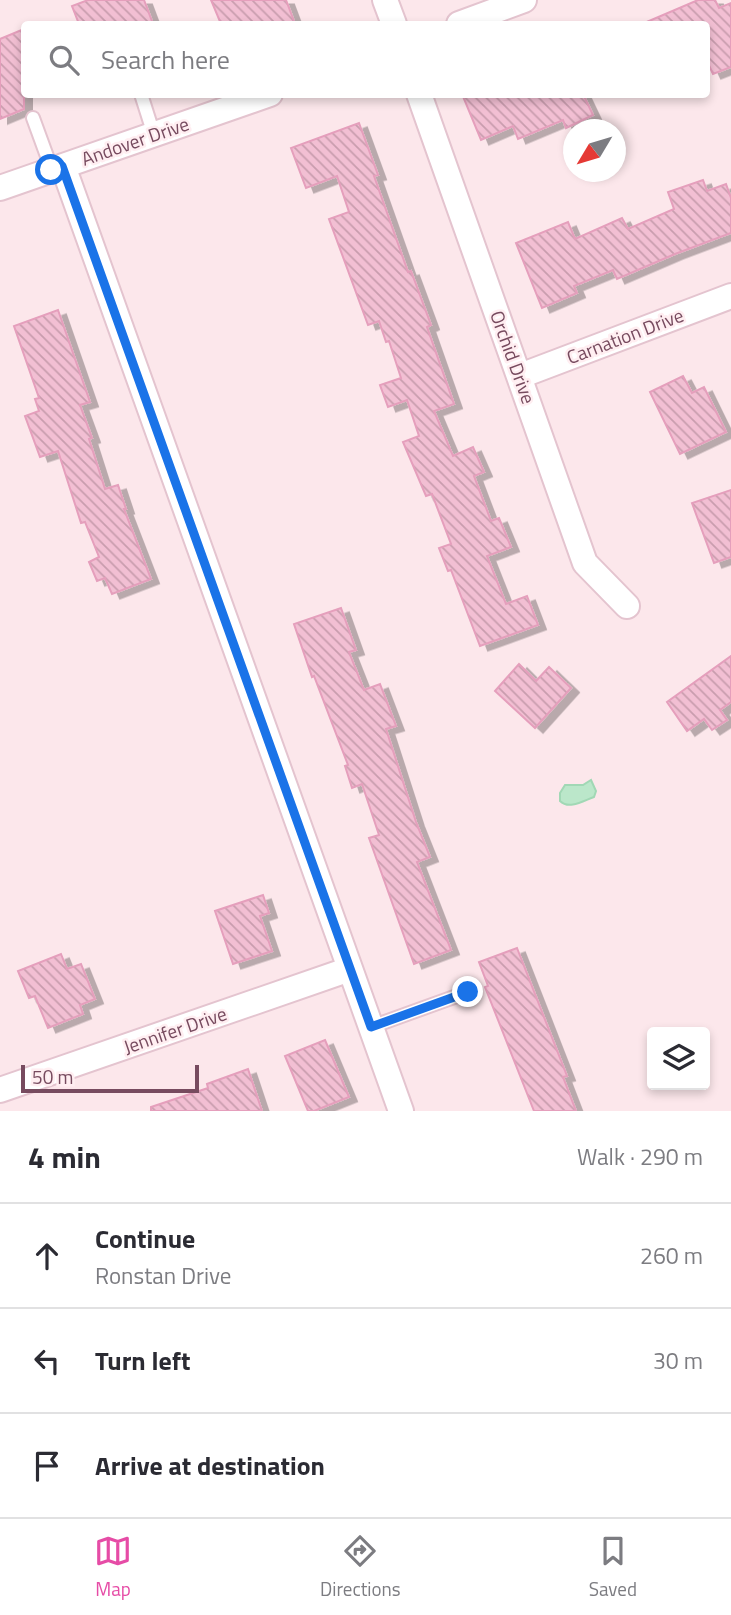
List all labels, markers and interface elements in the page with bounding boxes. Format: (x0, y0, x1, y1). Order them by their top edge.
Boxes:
search box (21, 21, 710, 98)
text: Search here (101, 40, 230, 79)
icon: search (45, 41, 83, 79)
street label: Andover Drive (77, 109, 193, 173)
north arrow (563, 119, 626, 182)
route start (35, 154, 66, 185)
street label: Carnation Drive (562, 300, 687, 371)
street label: Orchid Drive (483, 306, 544, 408)
route end (452, 976, 483, 1007)
street label: Jennifer Drive (119, 998, 230, 1061)
map controls (647, 1027, 710, 1090)
button: layers (647, 1027, 710, 1090)
scale bar (21, 1062, 200, 1094)
text: 50 m (32, 1062, 73, 1091)
text: 4 min (28, 1134, 101, 1180)
text: Walk · 290 m (577, 1139, 703, 1174)
text: Continue (95, 1219, 195, 1258)
icon: ahead (28, 1237, 66, 1275)
text: 260 m (640, 1238, 703, 1273)
text: Ronstan Drive (95, 1258, 231, 1293)
text: Turn left (95, 1341, 190, 1380)
icon: left (28, 1342, 66, 1380)
text: 30 m (653, 1343, 703, 1378)
text: Arrive at destination (95, 1446, 325, 1485)
icon: arrive (28, 1447, 66, 1485)
tab: Map (94, 1532, 132, 1603)
tab: Directions (320, 1532, 401, 1603)
tab: Saved (589, 1532, 637, 1603)

